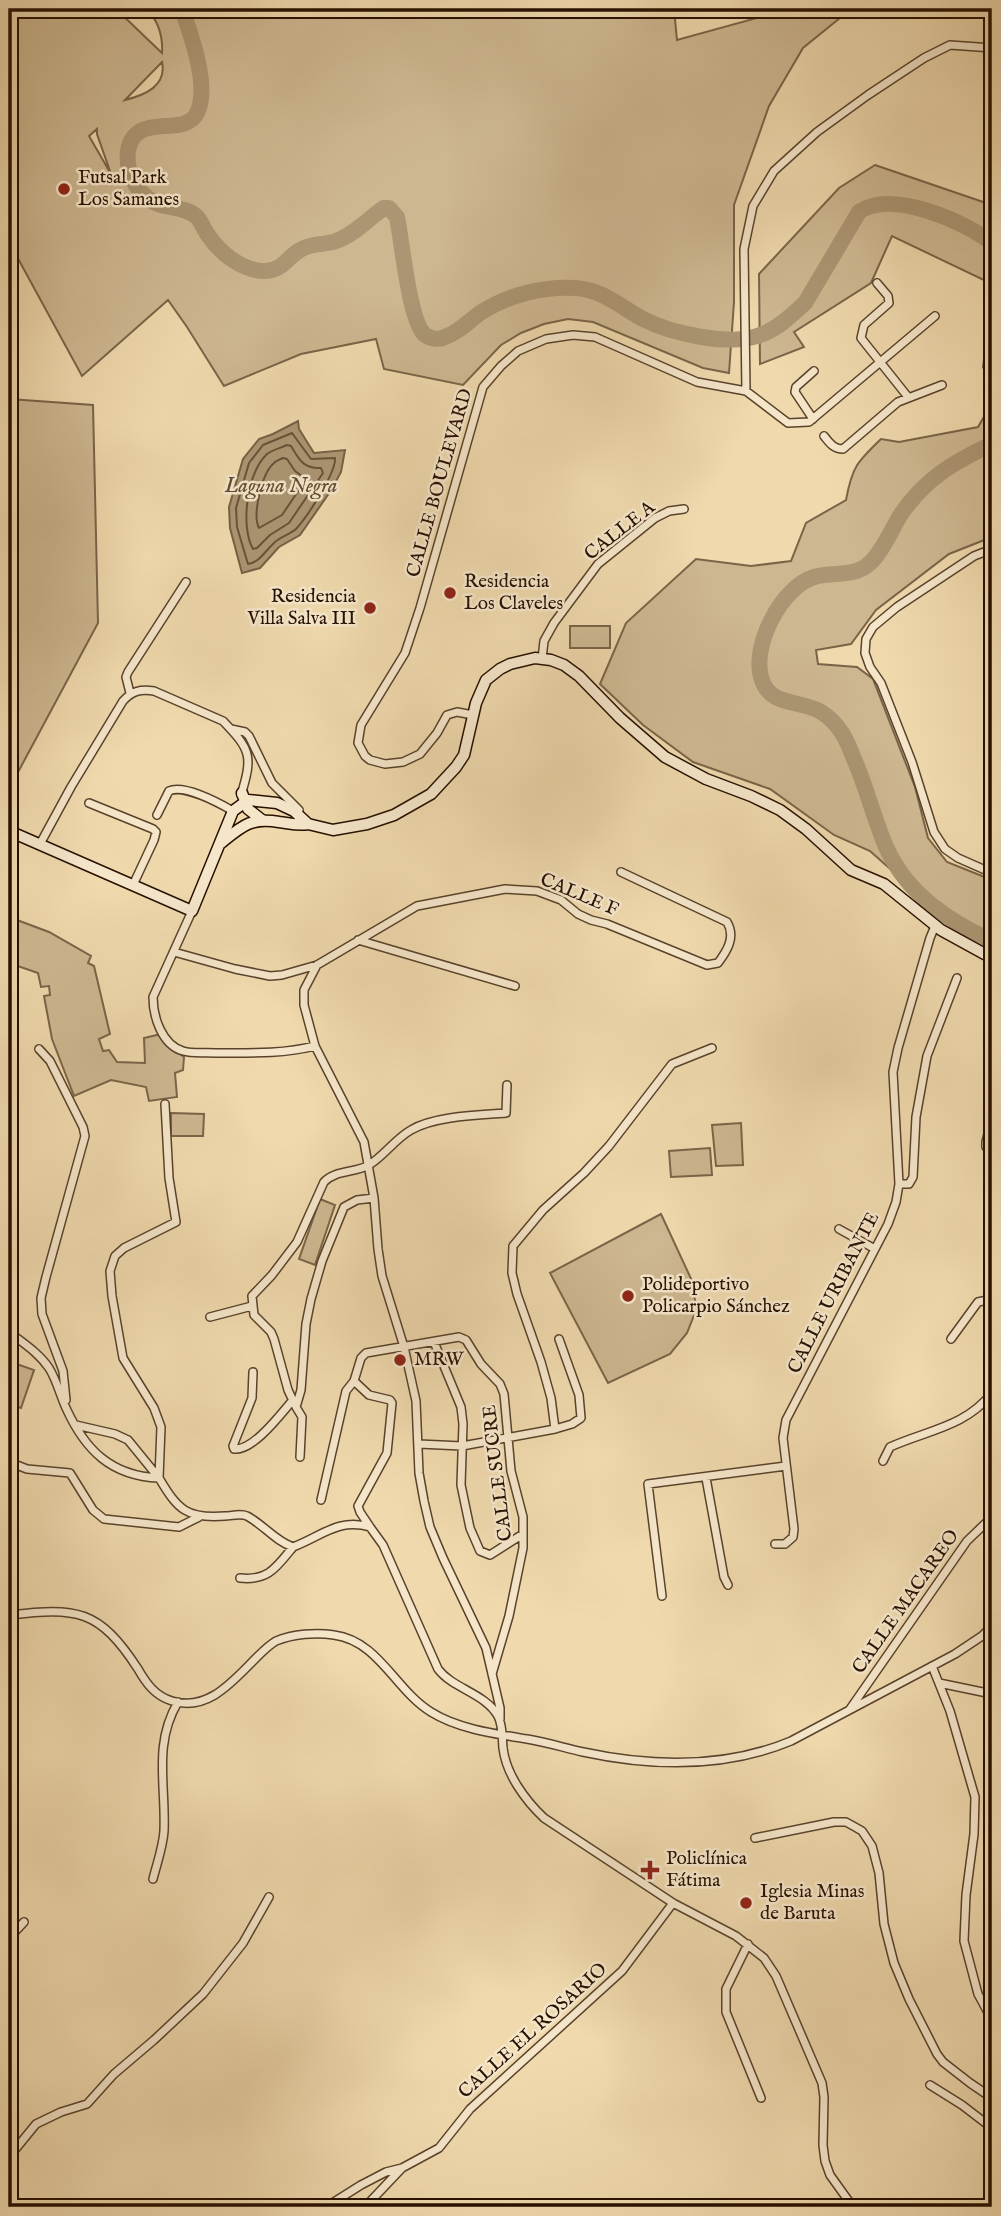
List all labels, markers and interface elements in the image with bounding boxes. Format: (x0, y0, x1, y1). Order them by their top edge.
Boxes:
place label: Futsal Park Los Samanes (78, 166, 179, 212)
marker: Futsal Park Los Samanes (56, 181, 72, 197)
street label: CALLE BOULEVARD (402, 386, 478, 580)
water label: Laguna Negra (224, 473, 337, 500)
street label: CALLE A (580, 495, 661, 566)
place label: Residencia Los Claveles (464, 570, 563, 616)
place label: Residencia Villa Salva III (247, 585, 357, 631)
marker: Residencia Los Claveles (442, 585, 458, 601)
marker: Residencia Villa Salva III (362, 600, 378, 616)
street label: CALLE F (536, 868, 622, 922)
street label: CALLE URIBANTE (783, 1208, 885, 1378)
place label: Polideportivo Policarpio Sánchez (642, 1273, 790, 1319)
marker: Polideportivo Policarpio Sánchez (620, 1288, 636, 1304)
place label: MRW (414, 1348, 465, 1372)
marker: MRW (392, 1352, 408, 1368)
street label: CALLE SUCRE (478, 1403, 518, 1543)
street label: CALLE MACAREO (847, 1525, 965, 1679)
place label: Policlínica Fátima (666, 1847, 748, 1893)
marker: Policlínica Fátima (640, 1860, 660, 1880)
place label: Iglesia Minas de Baruta (760, 1880, 864, 1926)
marker: Iglesia Minas de Baruta (738, 1895, 754, 1911)
street label: CALLE EL ROSARIO (454, 1958, 613, 2104)

